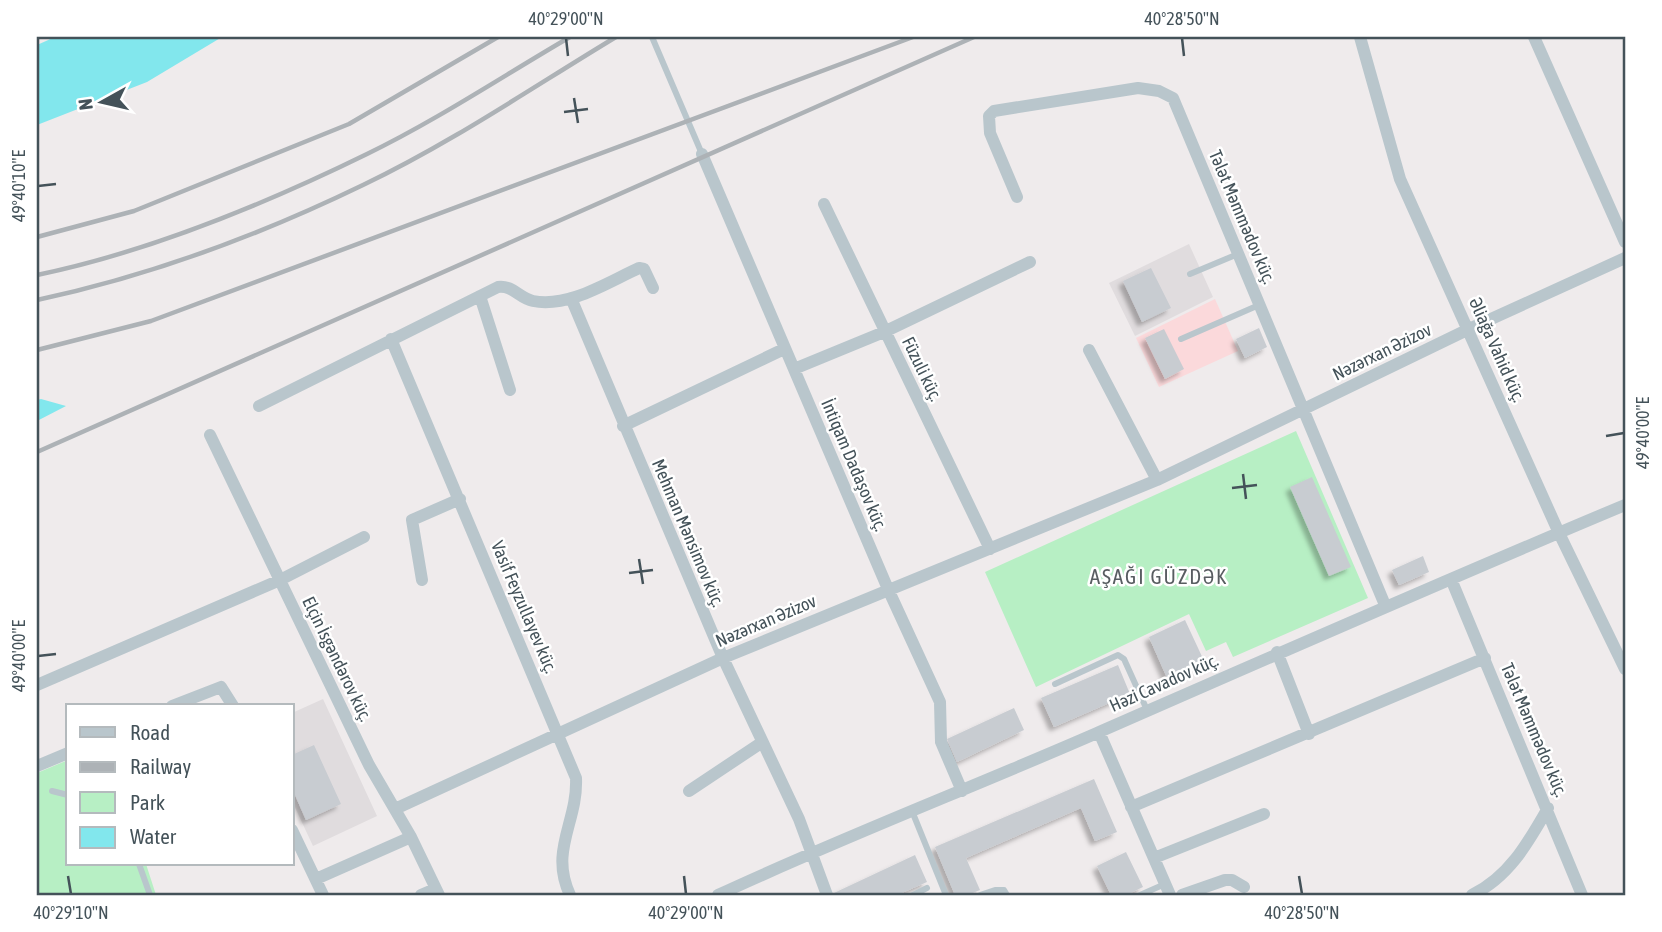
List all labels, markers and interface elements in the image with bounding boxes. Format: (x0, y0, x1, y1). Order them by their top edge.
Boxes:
text: 40°29'00"N (528, 8, 604, 29)
text: 40°28'50"N (1144, 8, 1220, 29)
north arrow (66, 66, 136, 136)
text: N (73, 97, 97, 111)
street label: Tələt Məmmədov küç. (1205, 147, 1280, 287)
text: 49°40'10"E (8, 150, 29, 222)
street label: Əliağa Vahid küç. (1465, 294, 1530, 405)
street label: Nəzərxan Əzizov (1329, 319, 1435, 384)
street label: Füzuli küç. (898, 333, 947, 404)
street label: İntiqam Dadaşov küç. (817, 396, 892, 534)
text: 49°40'00"E (1632, 397, 1653, 469)
street label: Mehman Mənsimov küç. (648, 456, 729, 610)
street label: Vasif Feyzullayev küç. (487, 538, 562, 676)
district label: AŞAĞI GÜZDƏK (1090, 564, 1228, 588)
street label: Nəzərxan Əzizov (712, 590, 819, 651)
street label: Elçin İsgəndərov küç. (298, 593, 377, 725)
text: 49°40'00"E (8, 620, 29, 692)
street label: Həzi Cavadov küç. (1106, 649, 1221, 716)
street label: Tələt Məmmədov küç. (1497, 660, 1572, 800)
legend (66, 704, 294, 866)
text: Road (130, 720, 170, 744)
text: Railway (130, 754, 192, 778)
text: Park (130, 790, 165, 814)
text: Water (130, 824, 177, 848)
text: 40°29'10"N (33, 902, 109, 923)
text: 40°29'00"N (648, 902, 724, 923)
text: 40°28'50"N (1264, 902, 1340, 923)

